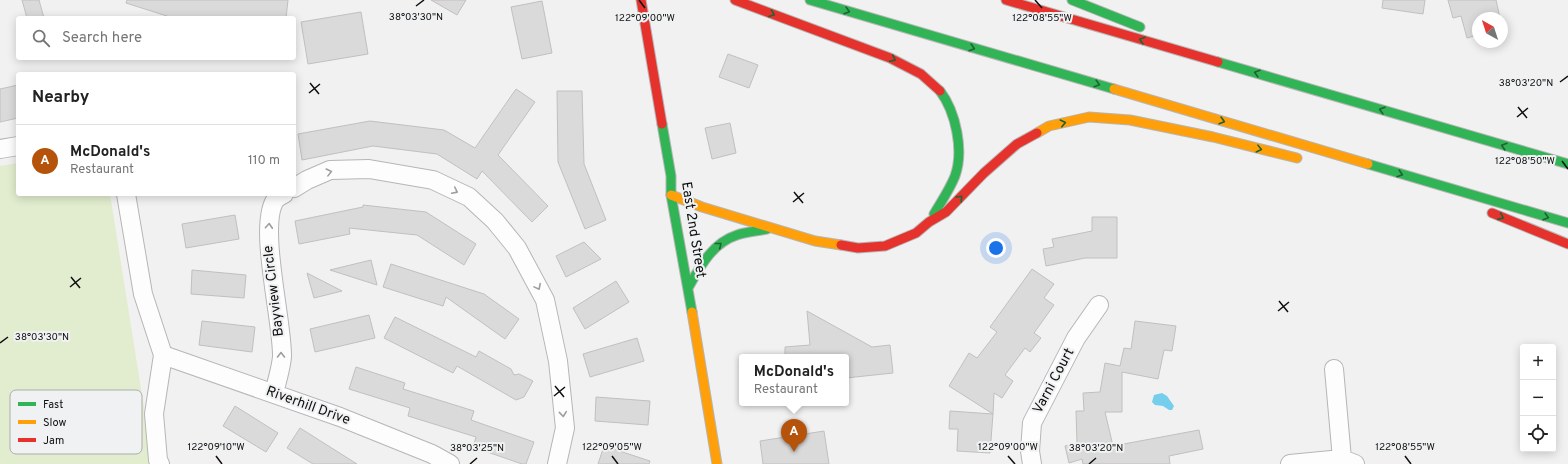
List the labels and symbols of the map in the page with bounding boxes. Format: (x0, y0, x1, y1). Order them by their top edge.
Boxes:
one-way arrow (844, 6, 851, 15)
one-way arrow (768, 9, 775, 17)
text: 38°03'30"N (389, 11, 443, 24)
text: 122°09'00"W (615, 12, 675, 25)
text: 122°08'55"W (1012, 12, 1072, 25)
north arrow (1472, 12, 1508, 48)
one-way arrow (1139, 36, 1146, 45)
one-way arrow (968, 43, 975, 52)
one-way arrow (889, 54, 897, 62)
one-way arrow (1254, 69, 1261, 78)
text: 38°03'20"N (1499, 77, 1553, 90)
one-way arrow (1093, 79, 1100, 88)
one-way arrow (1379, 106, 1386, 115)
one-way arrow (1218, 116, 1225, 125)
one-way arrow (1060, 120, 1066, 128)
one-way arrow (1500, 142, 1507, 151)
one-way arrow (1256, 144, 1262, 152)
text: 122°08'50"W (1495, 155, 1555, 168)
one-way arrow (326, 168, 332, 176)
one-way arrow (1397, 169, 1404, 178)
street label: East 2nd Street (677, 181, 709, 279)
one-way arrow (451, 186, 459, 194)
one-way arrow (955, 195, 962, 203)
one-way arrow (1496, 212, 1504, 220)
one-way arrow (1543, 212, 1549, 220)
one-way arrow (264, 223, 273, 229)
your location (986, 238, 1006, 258)
one-way arrow (715, 243, 722, 250)
street label: Bayview Circle (260, 244, 288, 338)
one-way arrow (534, 283, 541, 291)
text: 38°03'30"N (15, 331, 69, 344)
street label: Varni Court (1030, 345, 1078, 417)
one-way arrow (277, 352, 285, 358)
street label: Riverhill Drive (264, 383, 352, 429)
legend (10, 390, 142, 454)
text: Fast (43, 398, 63, 412)
one-way arrow (559, 411, 568, 417)
text: Slow (43, 416, 66, 430)
pin: A (781, 419, 807, 452)
text: Jam (43, 434, 64, 448)
text: 122°09'10"W (187, 441, 245, 454)
text: 122°09'05"W (582, 441, 642, 454)
text: 122°09'00"W (978, 441, 1038, 454)
text: 122°08'55"W (1375, 441, 1435, 454)
text: 38°03'25"N (450, 442, 504, 455)
text: 38°03'20"N (1069, 442, 1123, 455)

